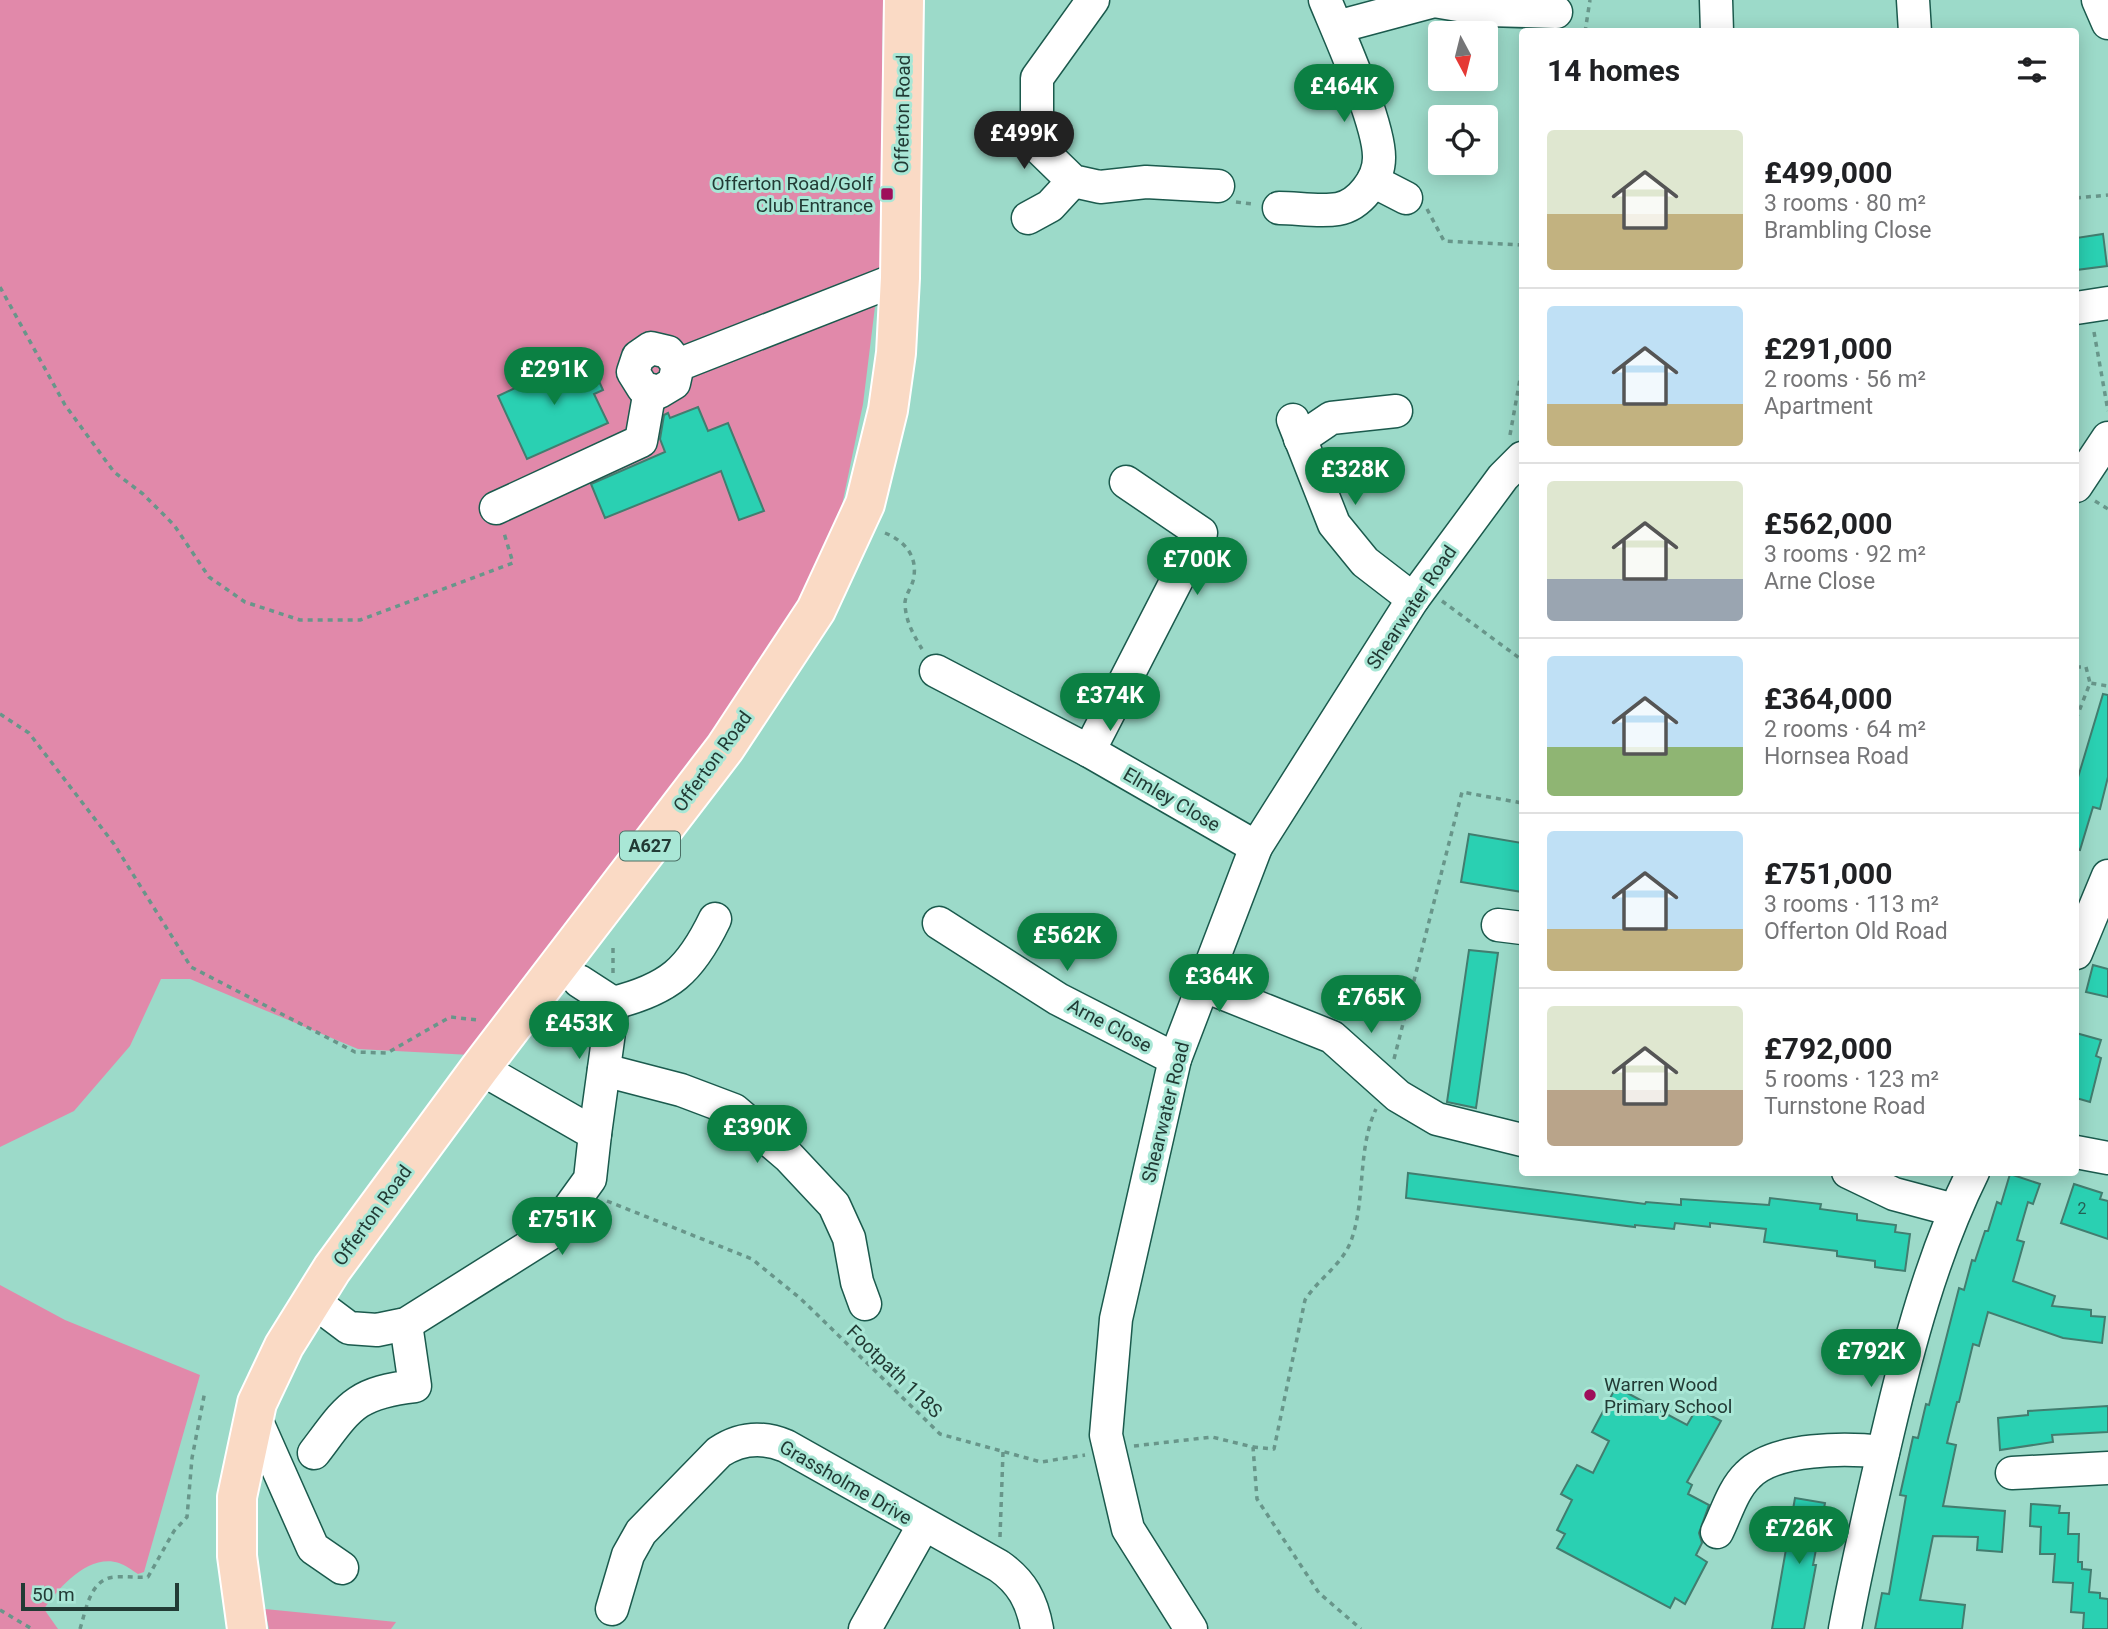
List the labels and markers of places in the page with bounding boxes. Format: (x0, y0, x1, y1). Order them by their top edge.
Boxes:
pin: £464K (1295, 64, 1393, 124)
pin: £499K (975, 111, 1073, 171)
place label: Offerton Road/Golf Club Entrance (711, 172, 873, 217)
marker: Offerton Road/Golf Club Entrance (879, 186, 895, 202)
pin: £291K (505, 348, 603, 407)
pin: £328K (1306, 448, 1404, 507)
pin: £700K (1148, 538, 1246, 597)
pin: £374K (1061, 674, 1159, 733)
pin: £562K (1018, 914, 1116, 973)
pin: £364K (1170, 954, 1268, 1014)
pin: £765K (1322, 976, 1420, 1035)
pin: £453K (530, 1002, 628, 1061)
pin: £390K (708, 1106, 806, 1165)
pin: £751K (513, 1198, 611, 1257)
pin: £792K (1822, 1330, 1920, 1389)
place label: Warren Wood Primary School (1604, 1373, 1732, 1418)
marker: Warren Wood Primary School (1582, 1387, 1598, 1403)
pin: £726K (1750, 1506, 1848, 1566)

